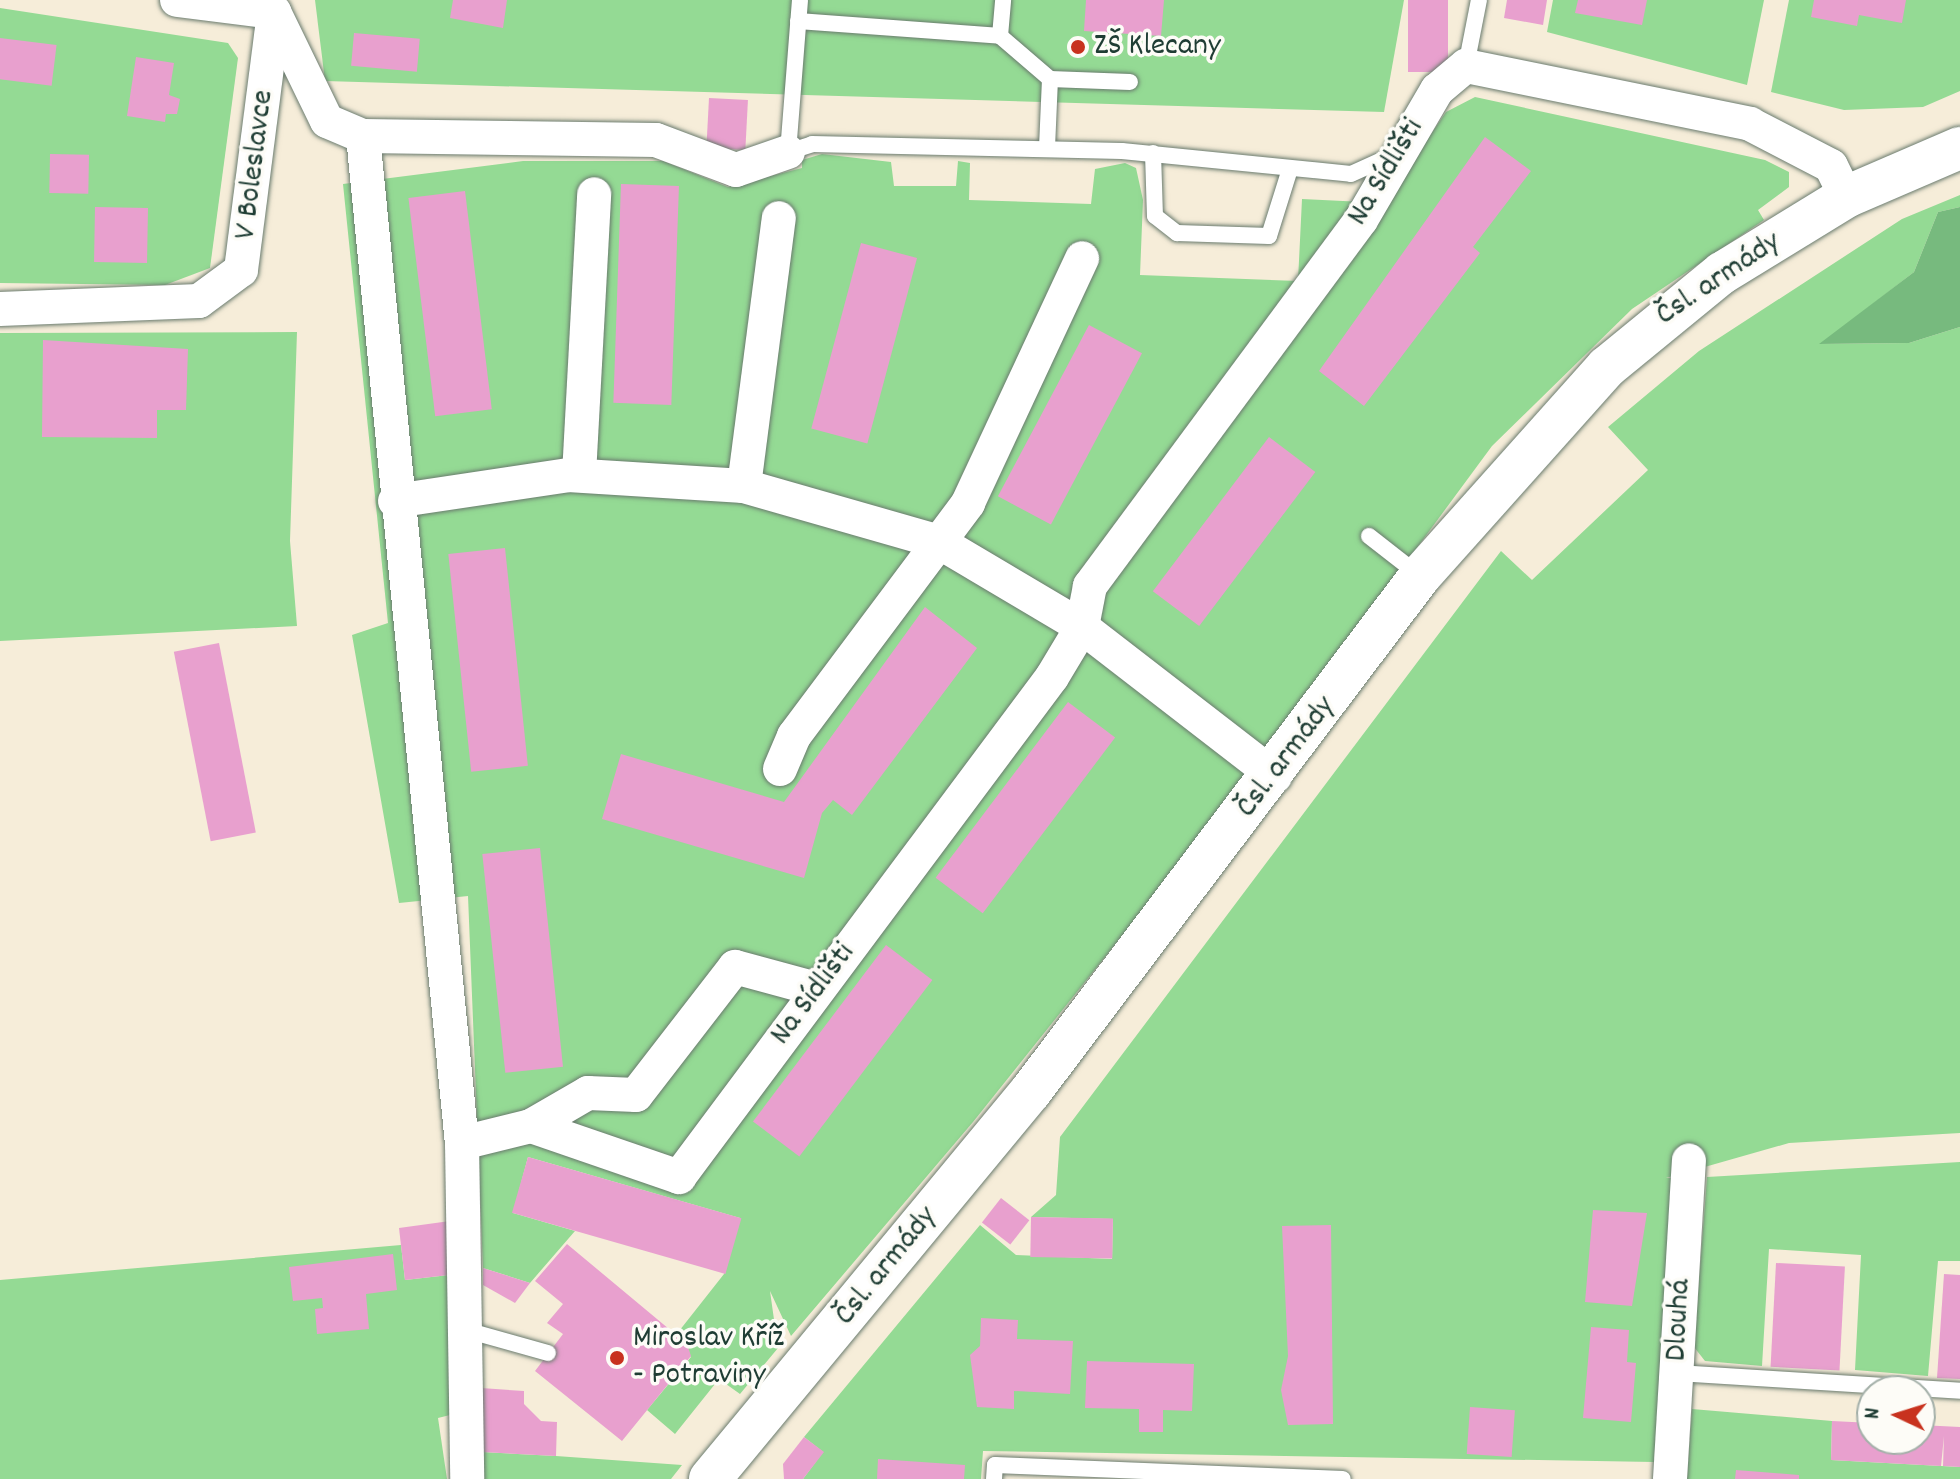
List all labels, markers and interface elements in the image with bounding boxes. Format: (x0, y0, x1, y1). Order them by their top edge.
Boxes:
place label: ZŠ Klecany (1094, 28, 1221, 66)
marker: ZŠ Klecany (1069, 38, 1087, 56)
street label: V Boleslavce (228, 88, 284, 242)
street label: Na Sídlišti (1340, 112, 1434, 234)
street label: Čsl. armády (1649, 224, 1789, 336)
street label: Čsl. armády (1229, 690, 1345, 826)
street label: Na Sídlišti (763, 936, 865, 1054)
street label: Čsl. armády (827, 1200, 947, 1334)
street label: Dlouhá (1659, 1278, 1701, 1362)
place label: Miroslav Kříž - Potraviny (633, 1321, 784, 1396)
marker: Miroslav Kříž - Potraviny (608, 1349, 626, 1367)
north arrow (1856, 1375, 1936, 1455)
text: N (1858, 1407, 1889, 1420)

